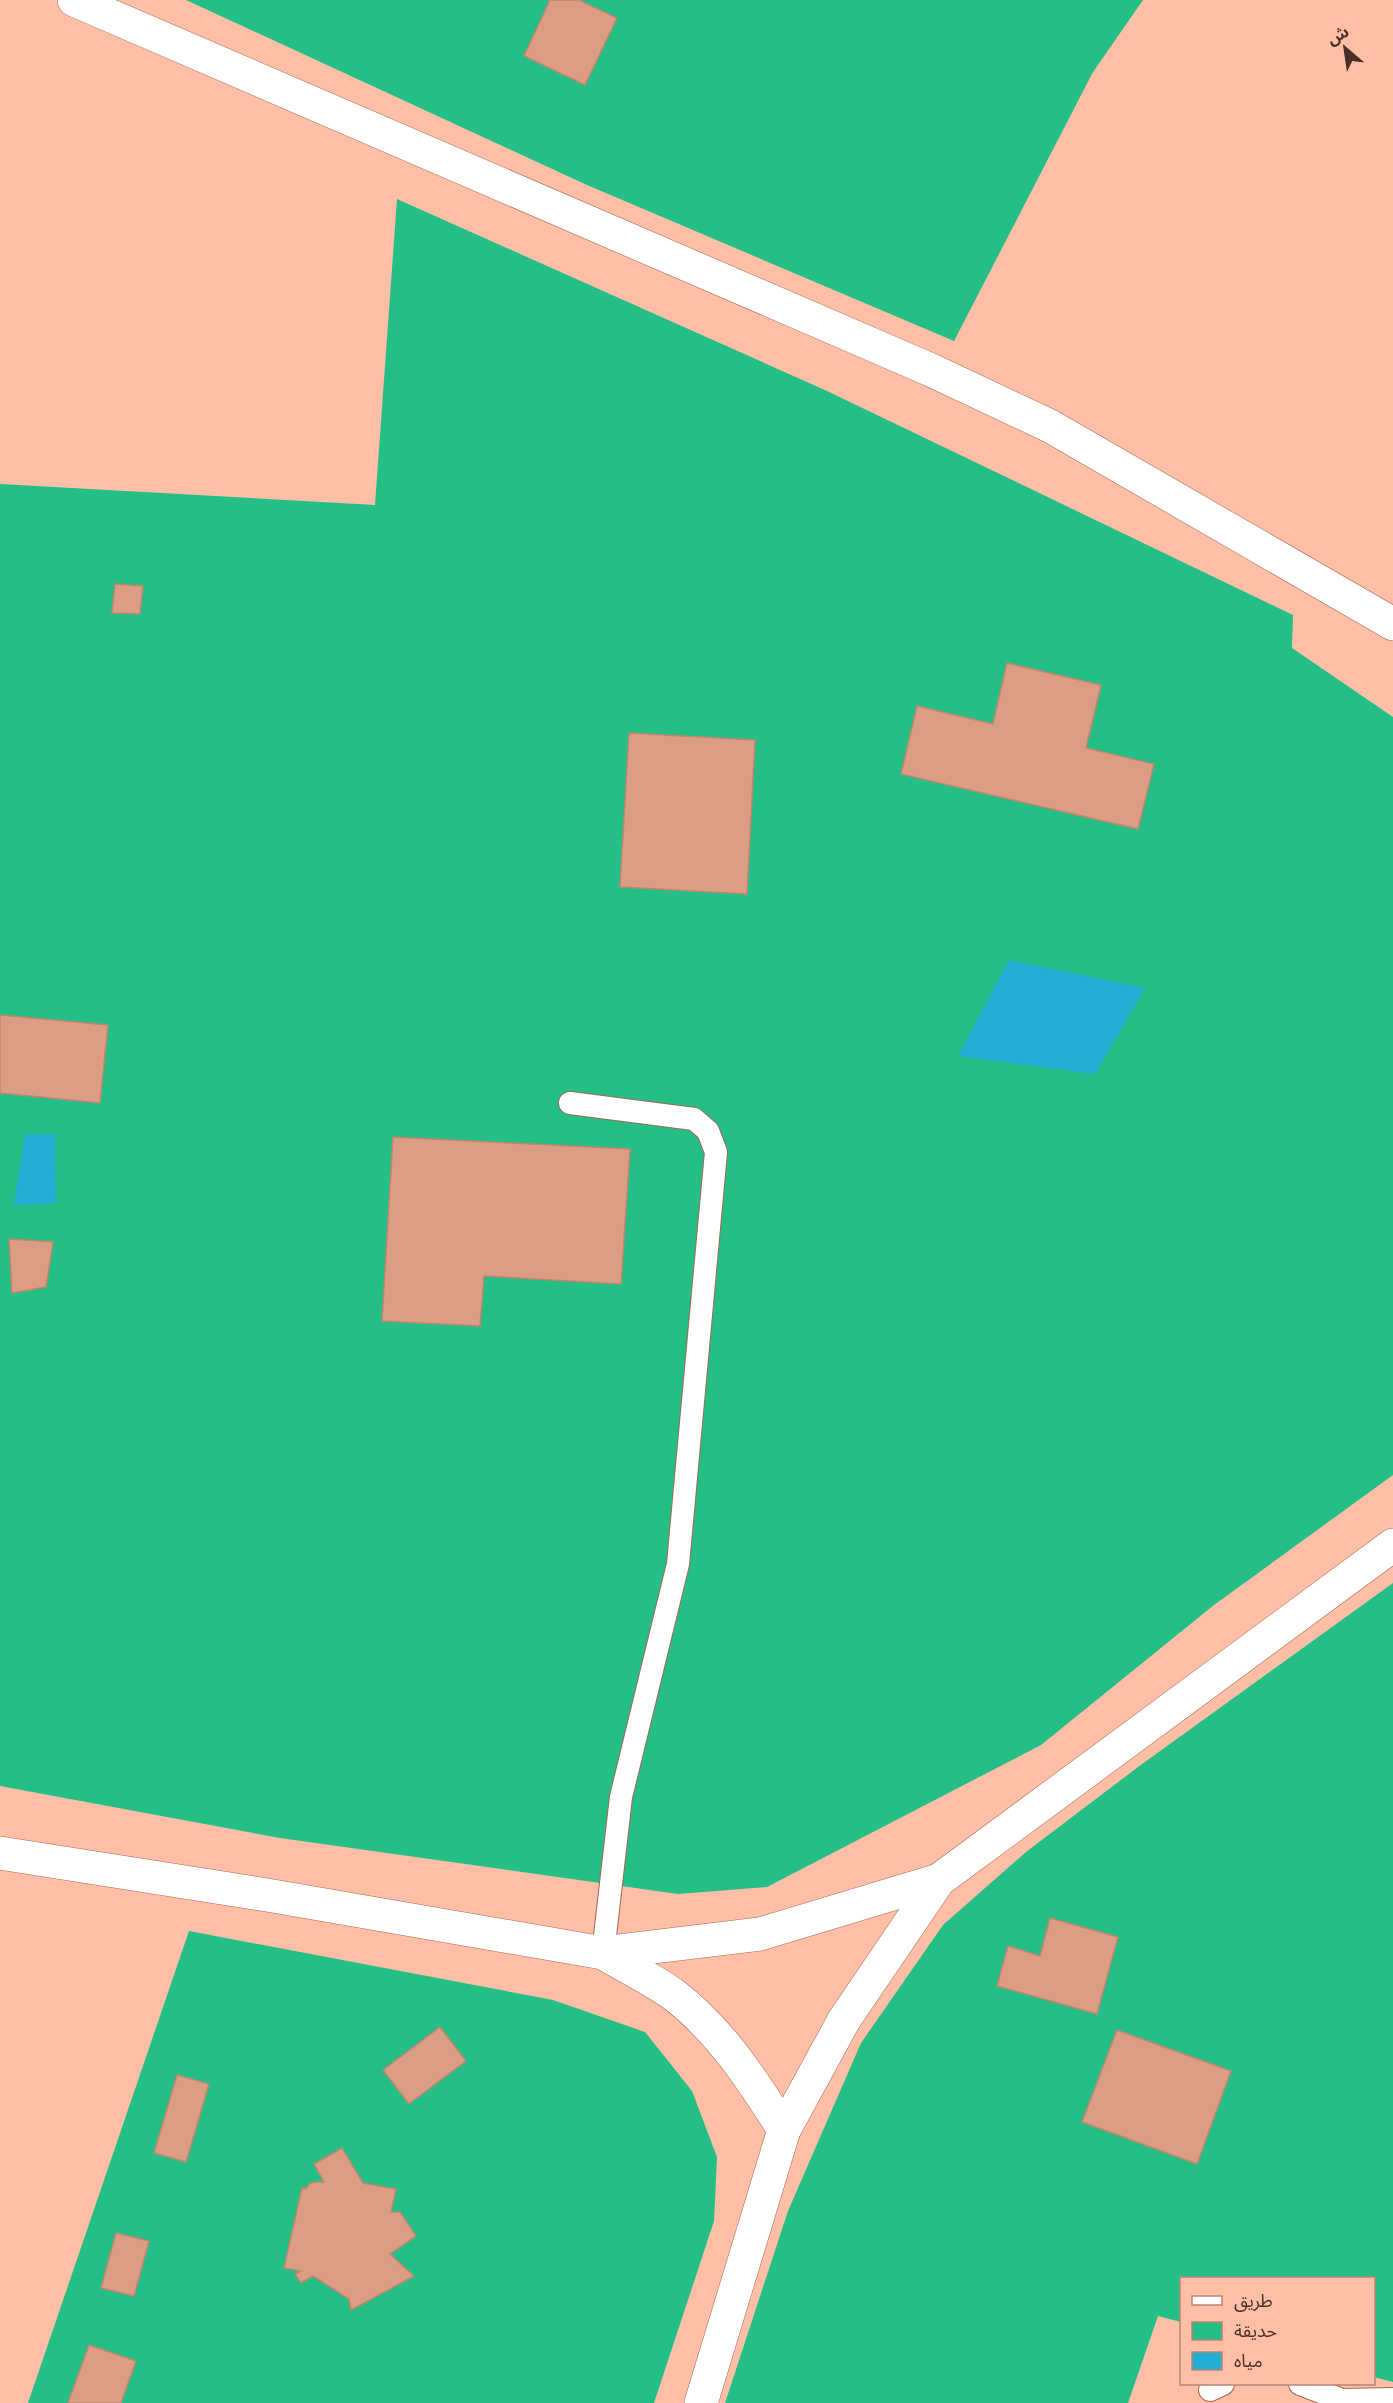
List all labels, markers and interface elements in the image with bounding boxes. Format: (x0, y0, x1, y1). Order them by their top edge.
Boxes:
north arrow (1315, 18, 1375, 78)
text: ش (1323, 21, 1352, 49)
legend (1180, 2277, 1375, 2385)
text: طريق (1234, 2289, 1273, 2312)
text: حديقة (1234, 2319, 1277, 2341)
text: مياه (1234, 2349, 1263, 2371)

